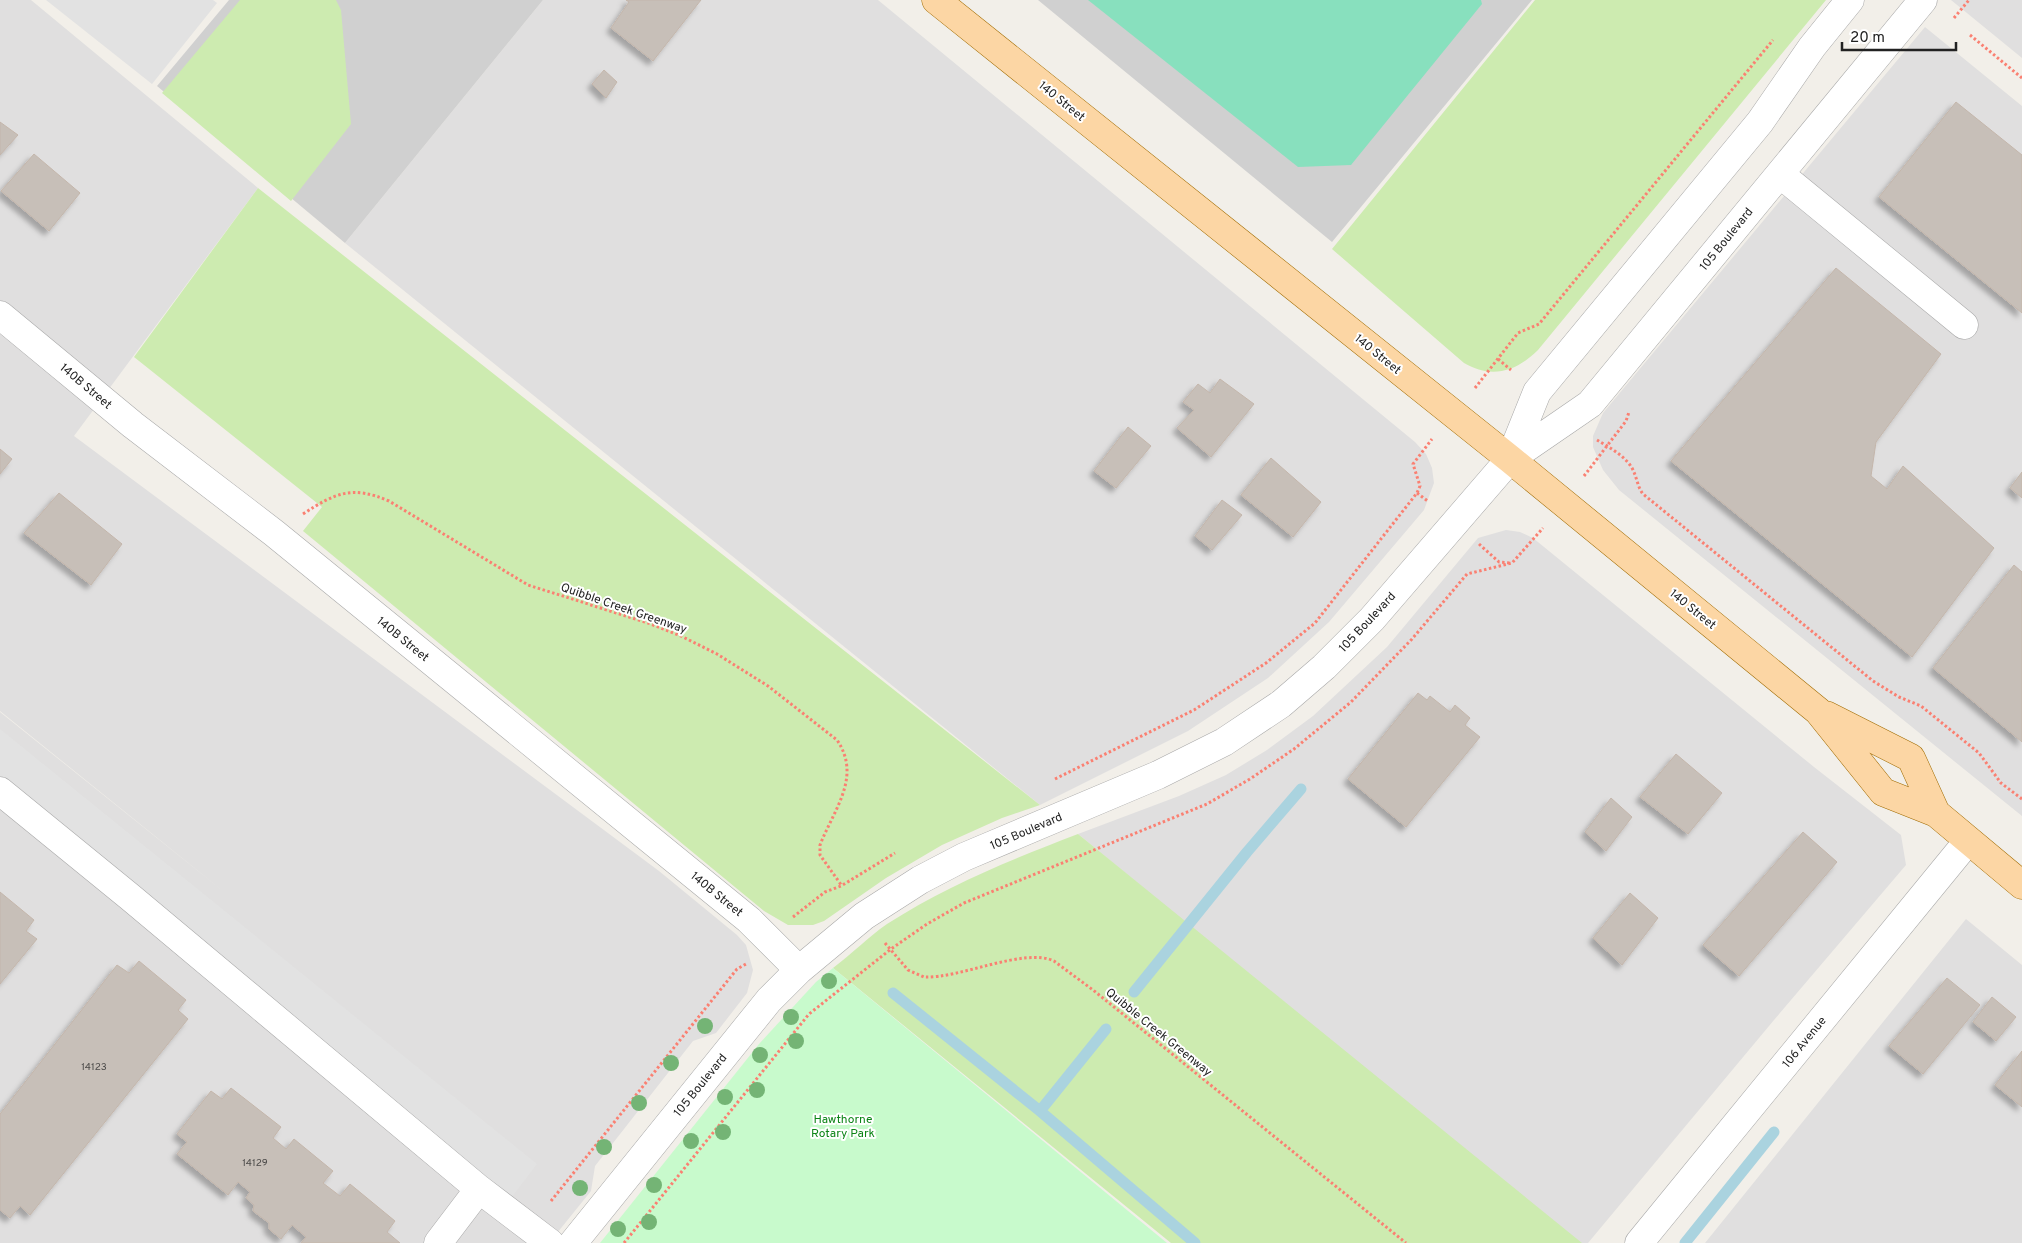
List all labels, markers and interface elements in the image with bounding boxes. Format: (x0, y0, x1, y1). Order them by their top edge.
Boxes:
scale bar (1842, 20, 1956, 52)
text: 20 m (1850, 29, 1885, 48)
street label: 140 Street (1035, 78, 1088, 125)
street label: 105 Boulevard (1696, 205, 1757, 274)
street label: 140 Street (1351, 331, 1404, 378)
street label: 140B Street (56, 360, 115, 413)
street label: Quibble Creek Greenway (558, 580, 689, 638)
street label: 140 Street (1666, 586, 1719, 633)
street label: 105 Boulevard (1336, 589, 1400, 656)
street label: 140B Street (373, 614, 432, 666)
street label: 105 Boulevard (988, 810, 1065, 854)
street label: 140B Street (687, 869, 746, 921)
street label: Quibble Creek Greenway (1102, 985, 1215, 1081)
street label: 106 Avenue (1779, 1014, 1830, 1072)
street label: 105 Boulevard (670, 1051, 731, 1120)
house number: 14123 (81, 1061, 107, 1074)
park label: Hawthorne Rotary Park (811, 1112, 875, 1142)
house number: 14129 (242, 1157, 268, 1170)

